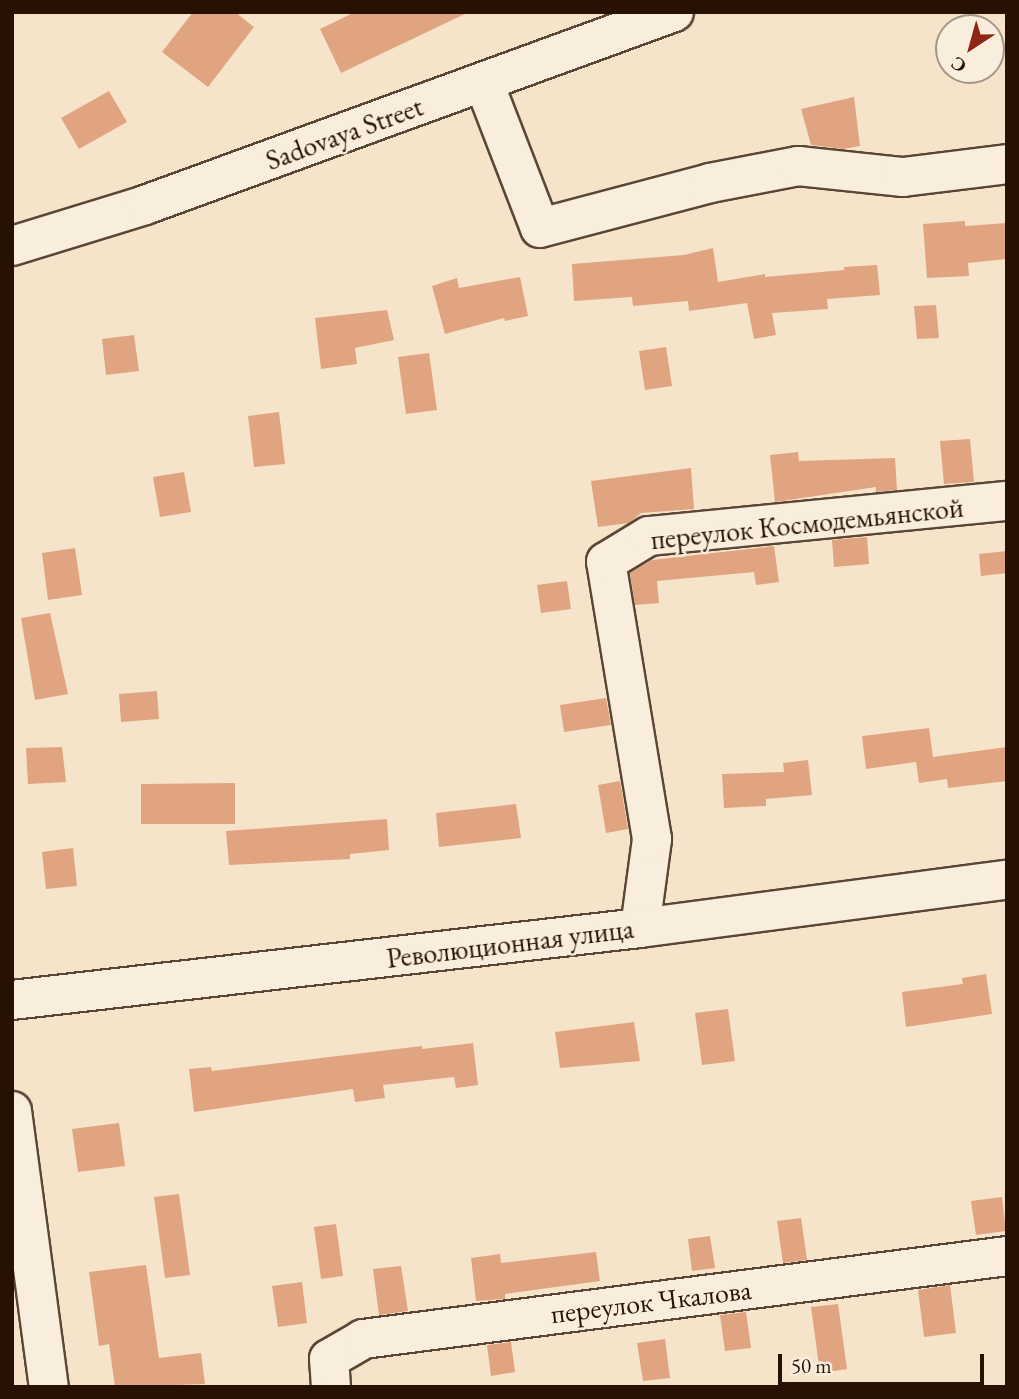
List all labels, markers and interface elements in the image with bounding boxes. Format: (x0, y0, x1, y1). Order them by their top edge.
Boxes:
north arrow (935, 14, 1005, 84)
text: С (946, 51, 971, 79)
street label: Sadovaya Street (261, 89, 427, 177)
street label: переулок Космодемьянской (649, 490, 965, 556)
street label: Революционная улица (384, 911, 636, 975)
street label: переулок Чкалова (549, 1272, 753, 1330)
scale bar (781, 1340, 988, 1384)
text: 50 m (791, 1352, 832, 1379)

